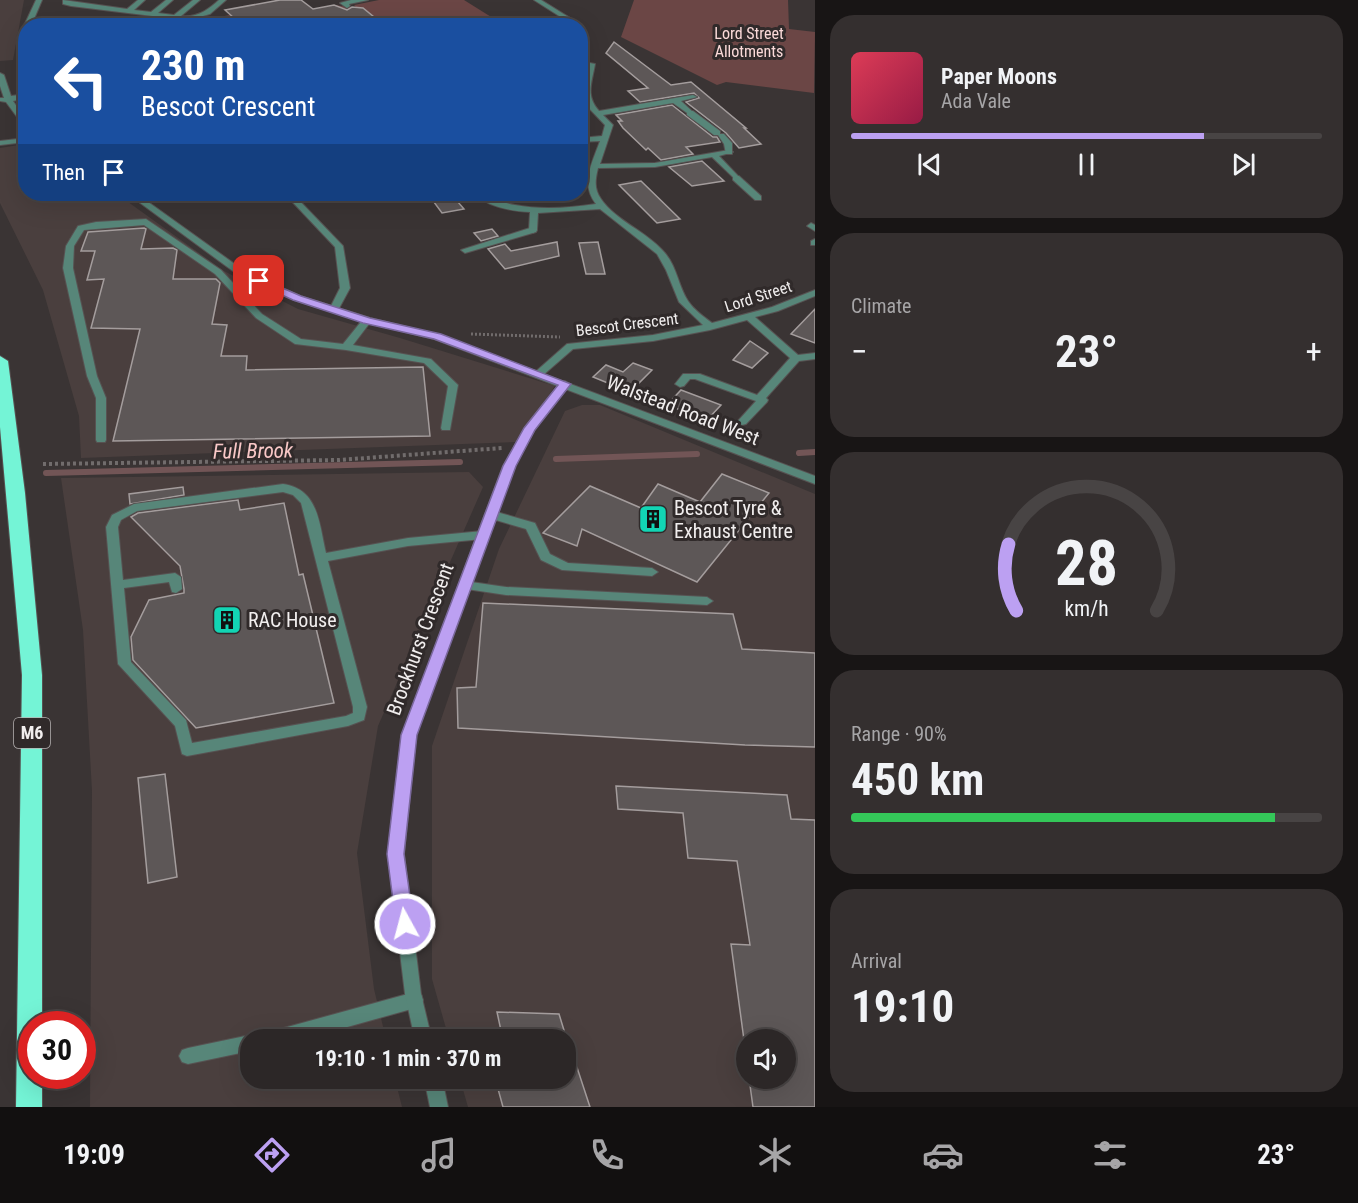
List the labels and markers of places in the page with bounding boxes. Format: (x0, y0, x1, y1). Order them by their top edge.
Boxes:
pin (233, 255, 284, 306)
place label: Bescot Tyre & Exhaust Centre (674, 496, 793, 543)
building icon: Bescot Tyre & Exhaust Centre (637, 503, 669, 535)
building icon: RAC House (211, 604, 243, 636)
place label: RAC House (248, 608, 337, 632)

